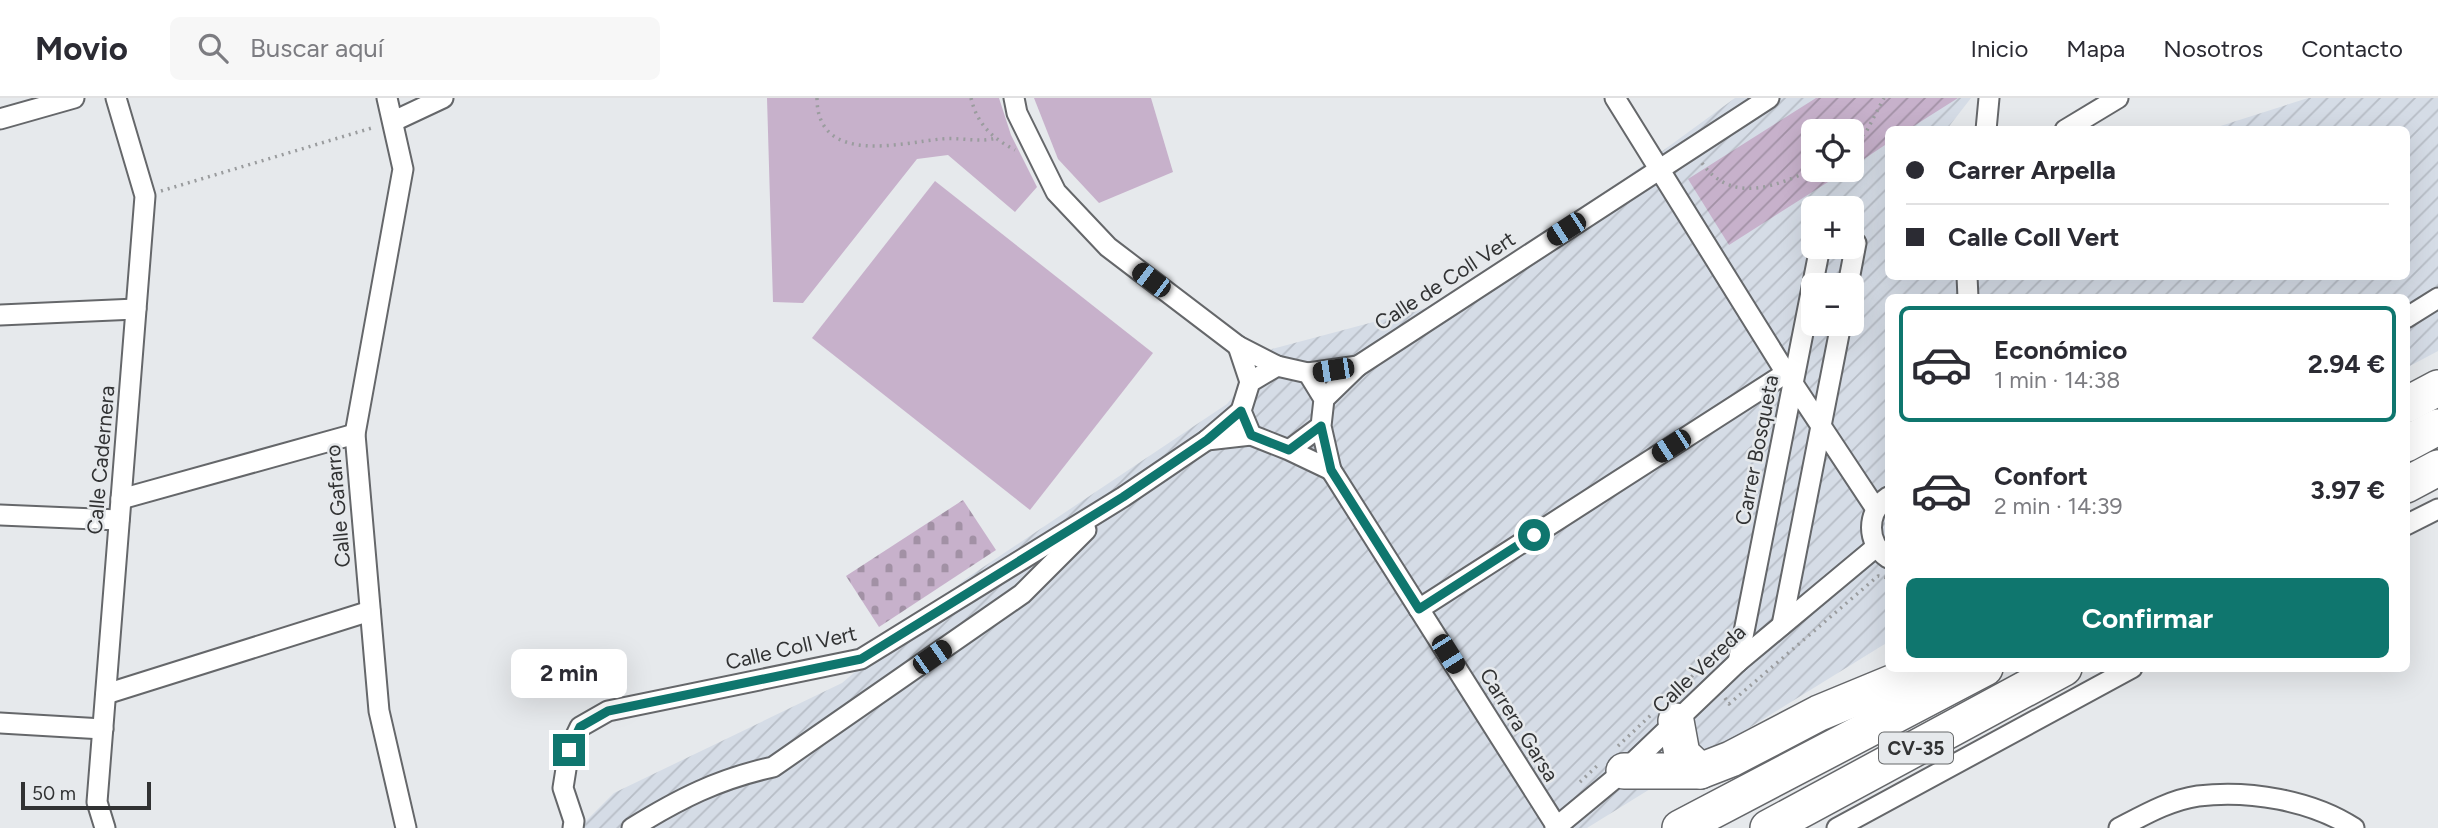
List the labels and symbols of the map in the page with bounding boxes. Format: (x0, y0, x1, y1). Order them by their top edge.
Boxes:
car (1543, 209, 1590, 249)
street label: Calle de Coll Vert (1370, 226, 1520, 335)
car (1128, 259, 1175, 301)
car (1311, 356, 1356, 384)
street label: Carrer Bosqueta (1730, 373, 1783, 527)
street label: Calle Cadernera (82, 384, 119, 535)
car (1648, 426, 1695, 466)
street label: Calle Gafarro (320, 444, 355, 568)
route start (1518, 519, 1550, 551)
street label: Calle Vereda (1647, 619, 1751, 718)
street label: Calle Coll Vert (723, 620, 859, 675)
car (1428, 631, 1469, 677)
car (909, 636, 956, 678)
callout: 2 min (511, 648, 627, 698)
street label: Carrera Garsa (1475, 664, 1564, 786)
road number: CV-35 (1879, 733, 1953, 764)
route end (553, 734, 585, 766)
scale bar (21, 779, 150, 811)

